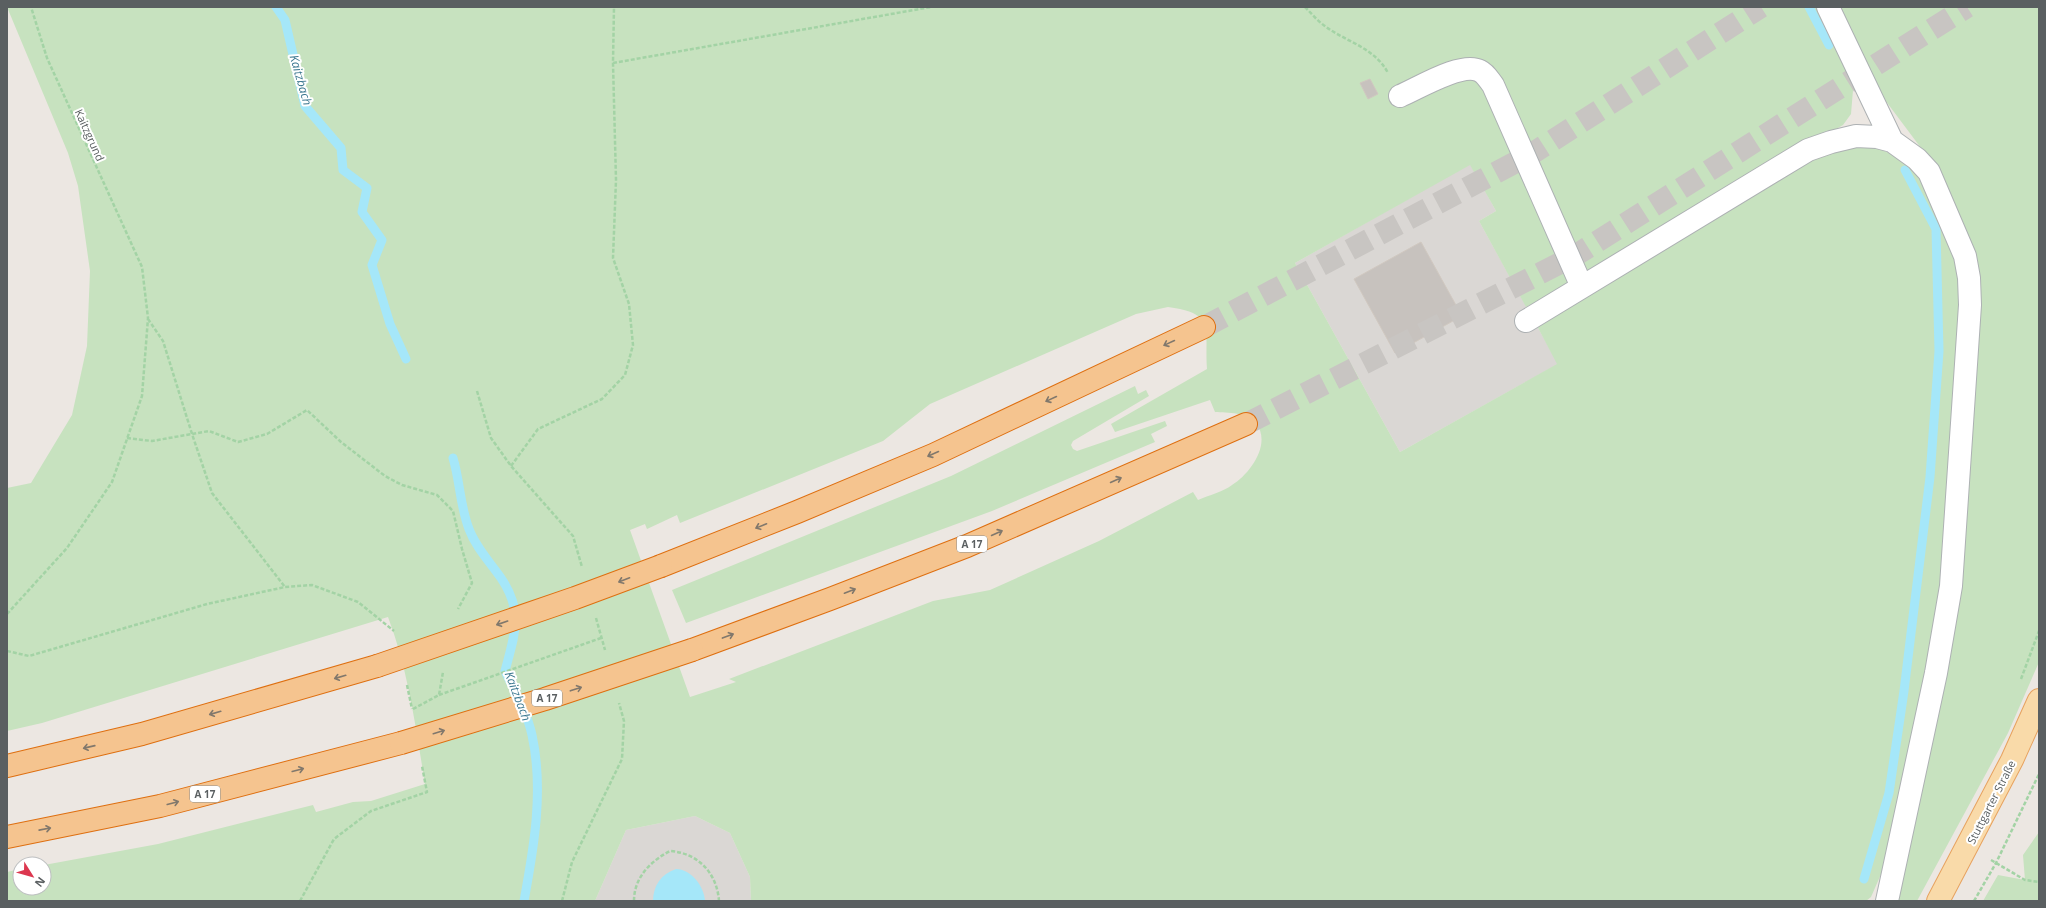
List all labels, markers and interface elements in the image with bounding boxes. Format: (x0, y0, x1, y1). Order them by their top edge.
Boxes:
water label: Kaitzbach (286, 53, 316, 107)
street label: Kaitzgrund (72, 107, 108, 163)
one-way arrow (1163, 340, 1175, 347)
one-way arrow (1045, 396, 1057, 403)
one-way arrow (928, 451, 940, 458)
one-way arrow (1110, 476, 1122, 484)
one-way arrow (756, 523, 768, 531)
one-way arrow (991, 528, 1003, 536)
road number: A 17 (957, 536, 987, 552)
one-way arrow (619, 576, 631, 584)
one-way arrow (844, 587, 856, 595)
one-way arrow (496, 620, 508, 628)
one-way arrow (722, 632, 734, 640)
water label: Kaitzbach (501, 669, 535, 723)
one-way arrow (333, 674, 346, 681)
one-way arrow (570, 684, 582, 692)
road number: A 17 (532, 690, 562, 706)
one-way arrow (209, 710, 222, 717)
one-way arrow (432, 728, 445, 735)
one-way arrow (83, 743, 96, 751)
street label: Stuttgarter Straße (1963, 758, 2019, 846)
one-way arrow (292, 766, 305, 773)
road number: A 17 (190, 786, 220, 802)
one-way arrow (166, 799, 179, 806)
one-way arrow (38, 825, 51, 833)
north arrow (12, 856, 52, 896)
text: N (32, 874, 49, 890)

